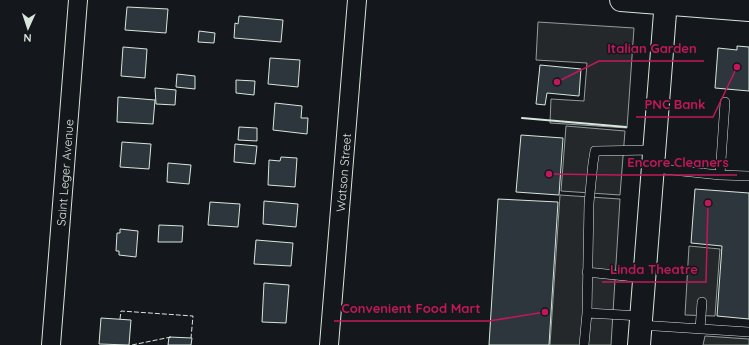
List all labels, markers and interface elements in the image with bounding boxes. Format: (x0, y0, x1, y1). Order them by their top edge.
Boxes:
north arrow (8, 8, 48, 48)
text: N (23, 31, 32, 45)
callout: Italian Garden (599, 36, 704, 61)
text: Italian Garden (607, 40, 697, 56)
callout: PNC Bank (636, 92, 713, 117)
text: PNC Bank (644, 96, 706, 112)
street label: Saint Leger Avenue (53, 118, 76, 226)
street label: Watson Street (332, 133, 354, 213)
callout: Encore Cleaners (619, 150, 737, 175)
text: Encore Cleaners (627, 154, 729, 170)
callout: Linda Theatre (602, 257, 706, 282)
text: Linda Theatre (610, 261, 698, 277)
callout: Convenient Food Mart (334, 296, 489, 321)
text: Convenient Food Mart (342, 300, 480, 316)

